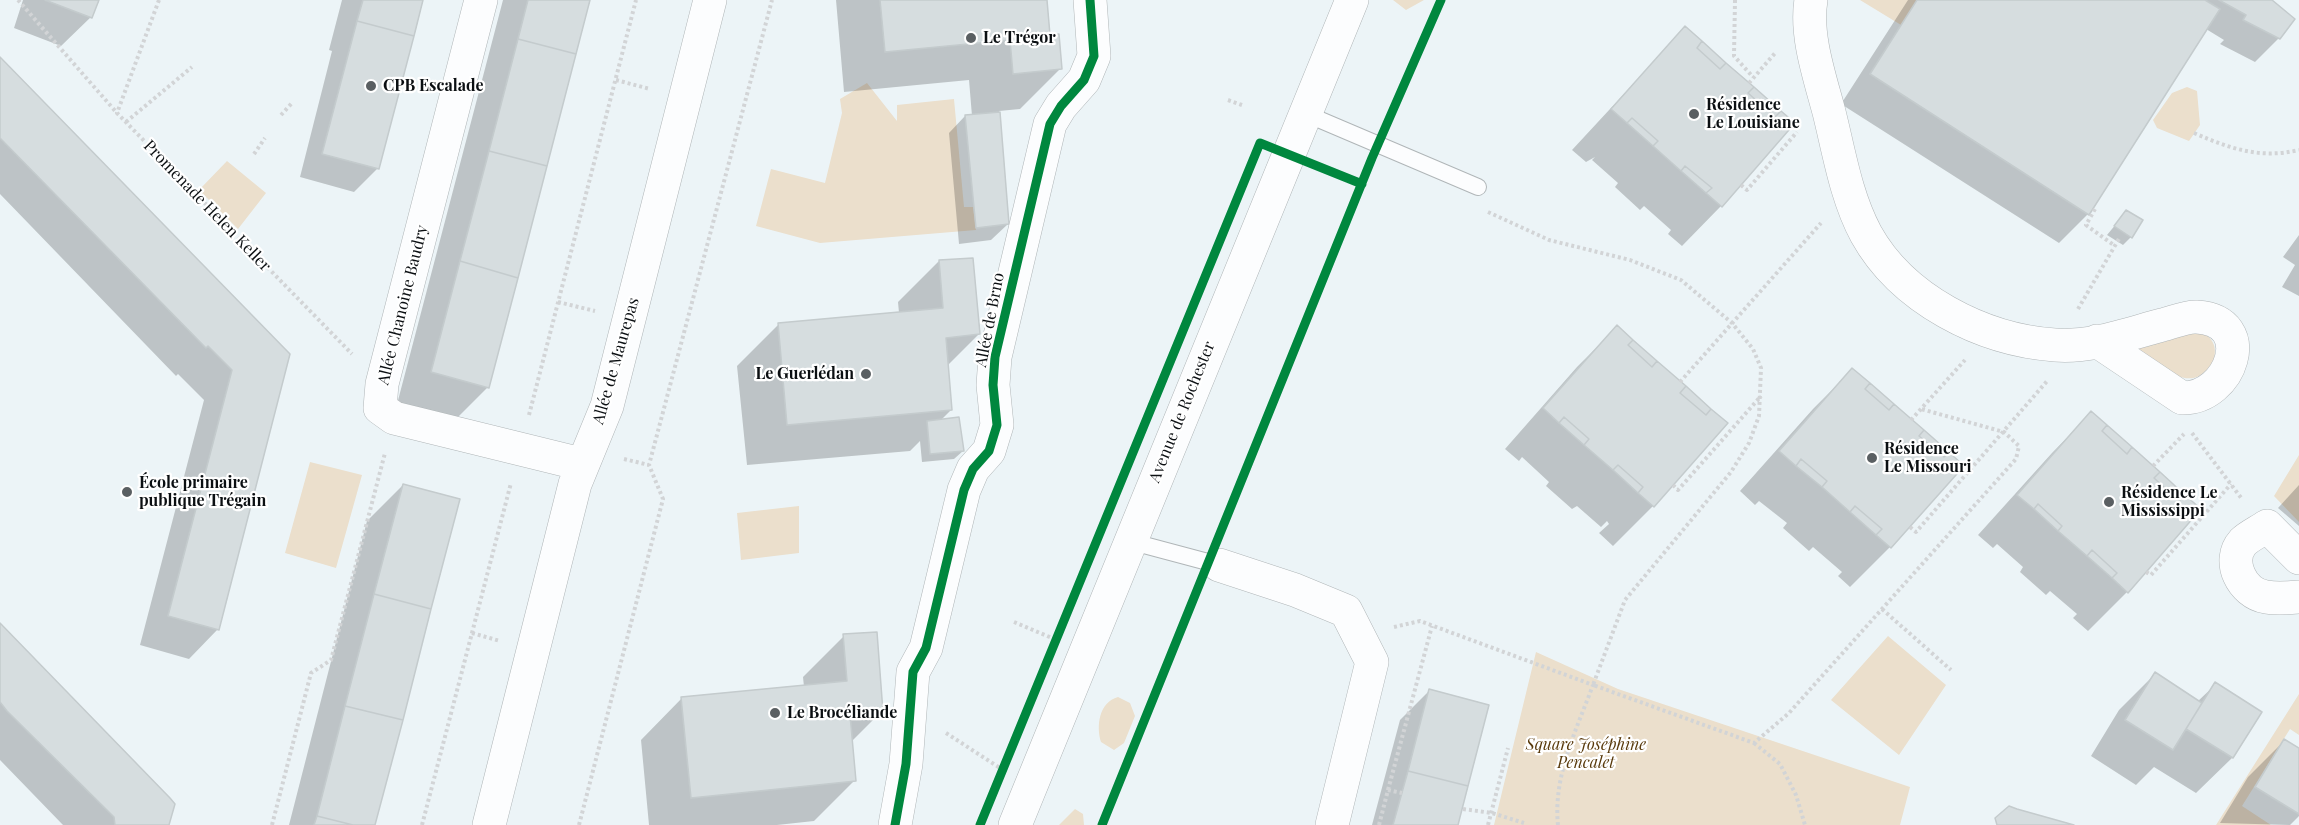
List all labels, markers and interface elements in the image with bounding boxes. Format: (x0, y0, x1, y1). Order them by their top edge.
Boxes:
place label: Le Trégor (983, 28, 1056, 48)
marker: Le Trégor (964, 31, 978, 45)
place label: CPB Escalade (383, 76, 484, 96)
marker: CPB Escalade (364, 79, 378, 93)
place label: Résidence Le Louisiane (1706, 95, 1800, 133)
marker: Résidence Le Louisiane (1687, 107, 1701, 121)
street label: Promenade Helen Keller (139, 136, 275, 276)
street label: Allée Chanoine Baudry (374, 223, 432, 387)
street label: Allée de Brno (971, 271, 1009, 369)
street label: Allée de Maurepas (589, 295, 643, 427)
street label: Avenue de Rochester (1145, 339, 1219, 485)
place label: Le Guerlédan (755, 364, 854, 384)
marker: Le Guerlédan (859, 367, 873, 381)
place label: Résidence Le Missouri (1884, 439, 1971, 477)
marker: Résidence Le Missouri (1865, 451, 1879, 465)
place label: École primaire publique Trégain (139, 473, 266, 511)
place label: Résidence Le Mississippi (2121, 483, 2217, 521)
marker: École primaire publique Trégain (120, 485, 134, 499)
marker: Résidence Le Mississippi (2102, 495, 2116, 509)
place label: Le Brocéliande (787, 703, 897, 723)
marker: Le Brocéliande (768, 706, 782, 720)
park label: Square Joséphine Pencalet (1526, 735, 1646, 773)

